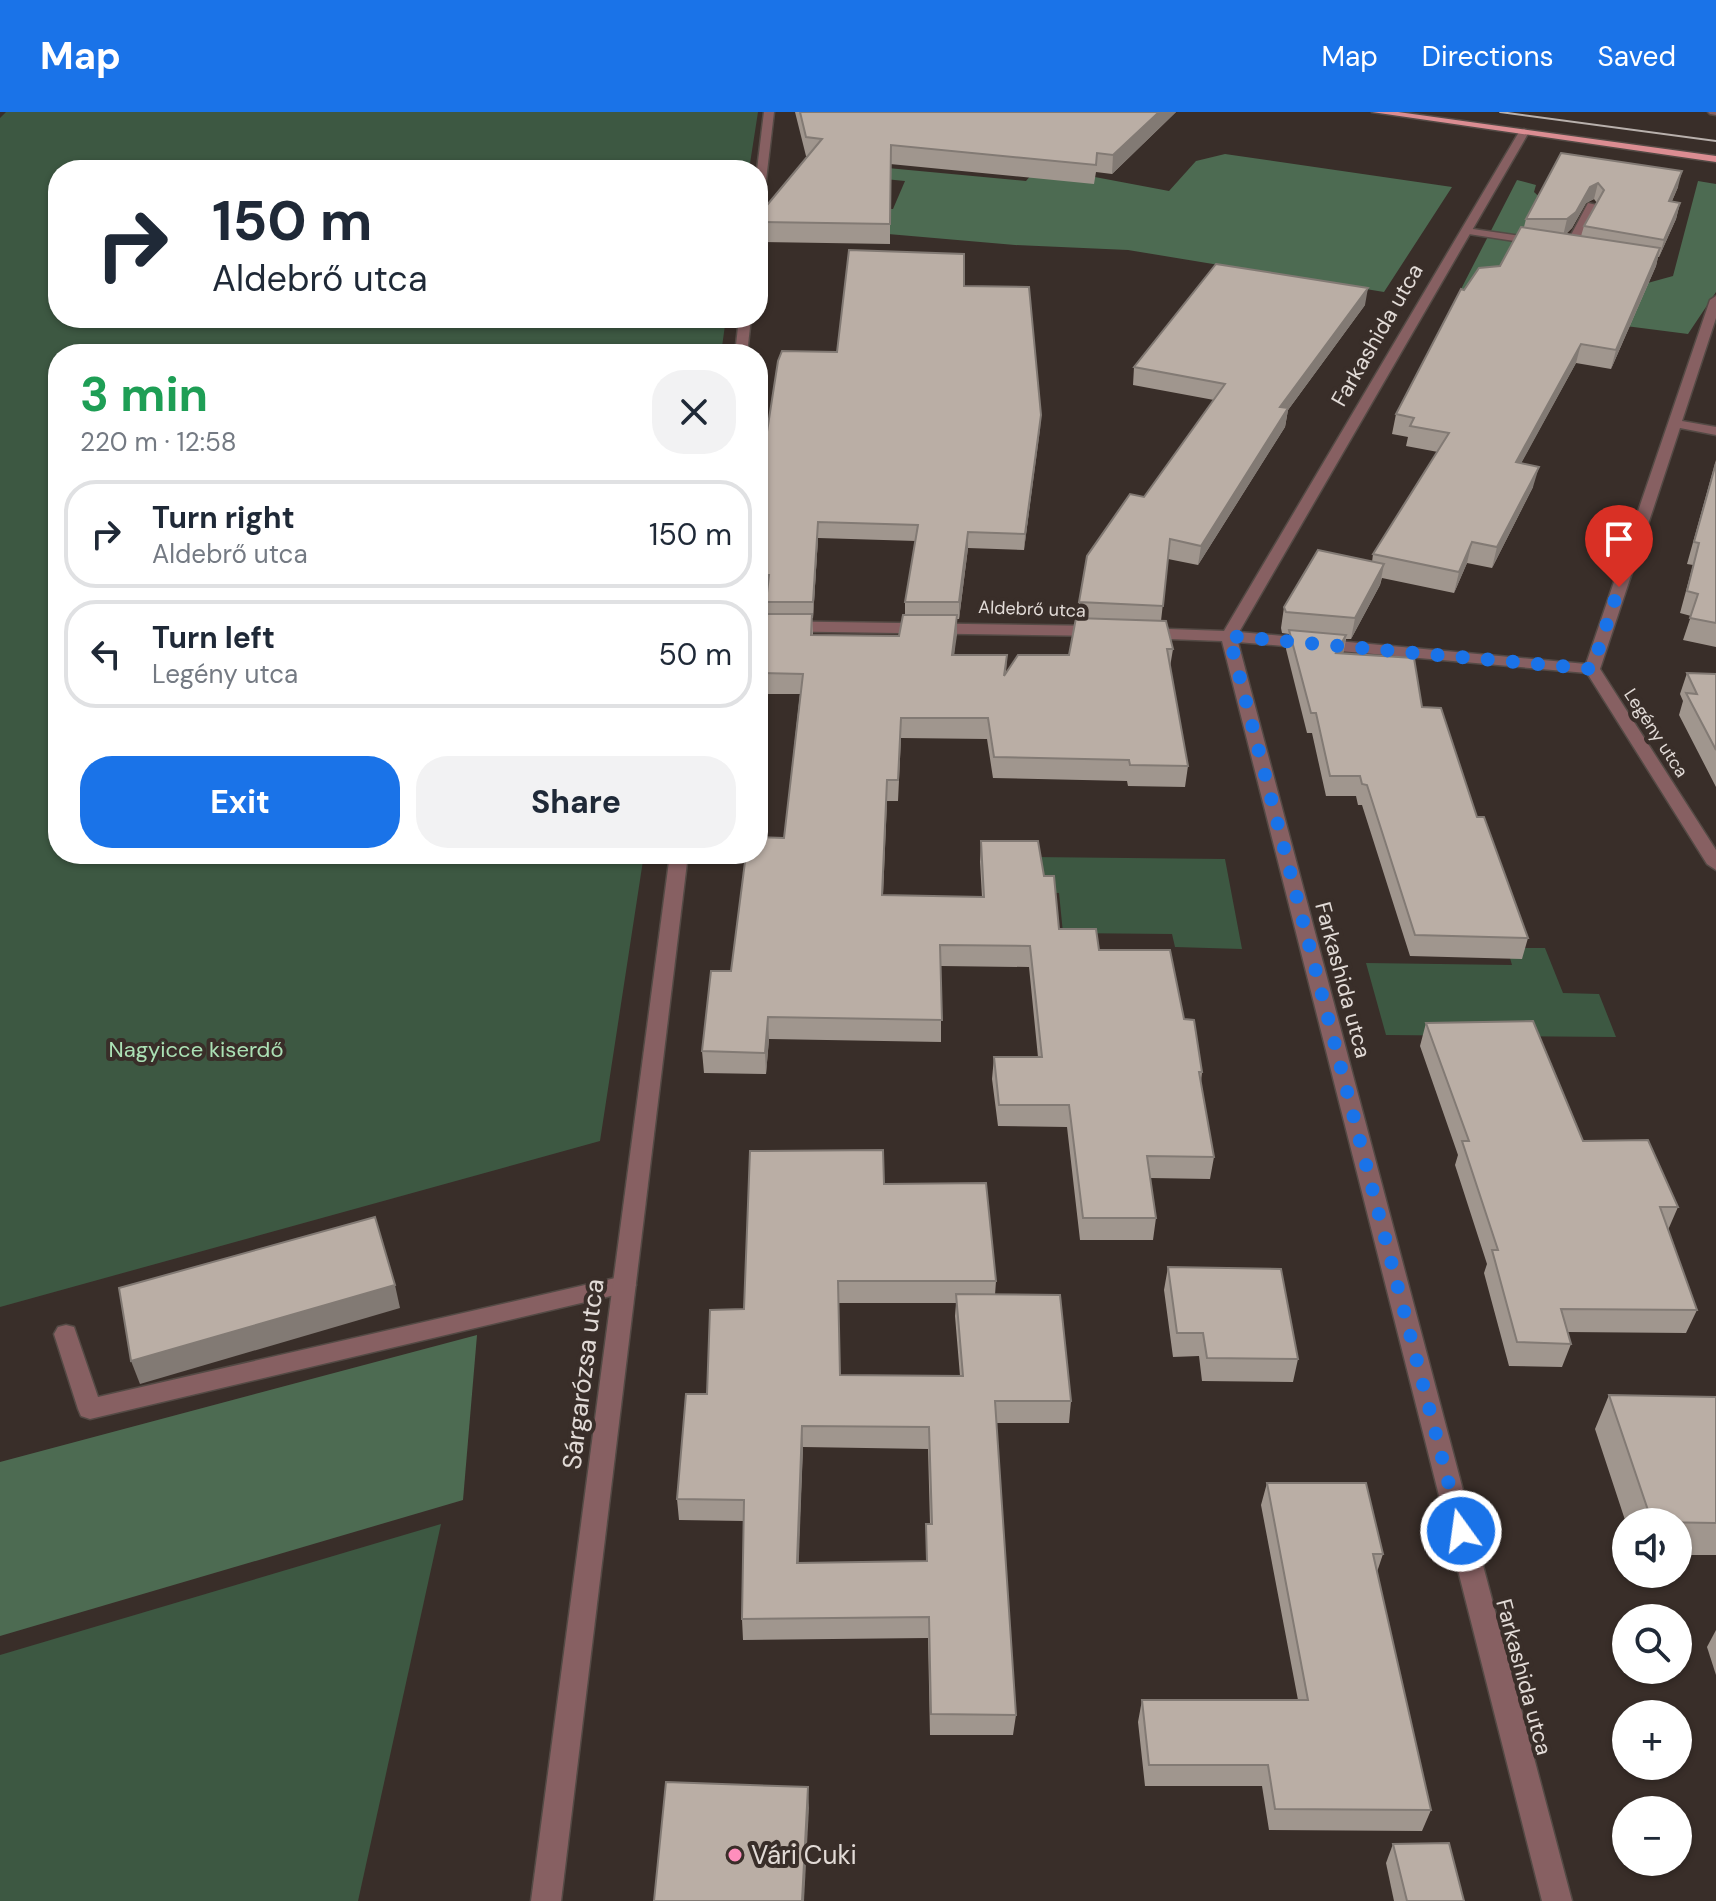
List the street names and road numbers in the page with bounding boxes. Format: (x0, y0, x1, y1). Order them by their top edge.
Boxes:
street label: Farkashida utca (1324, 258, 1430, 412)
street label: Aldebrő utca (978, 595, 1086, 623)
street label: Legény utca (1618, 684, 1694, 782)
street label: Farkashida utca (1308, 899, 1378, 1061)
street label: Sárgarózsa utca (554, 1277, 612, 1471)
street label: Farkashida utca (1489, 1596, 1559, 1758)

